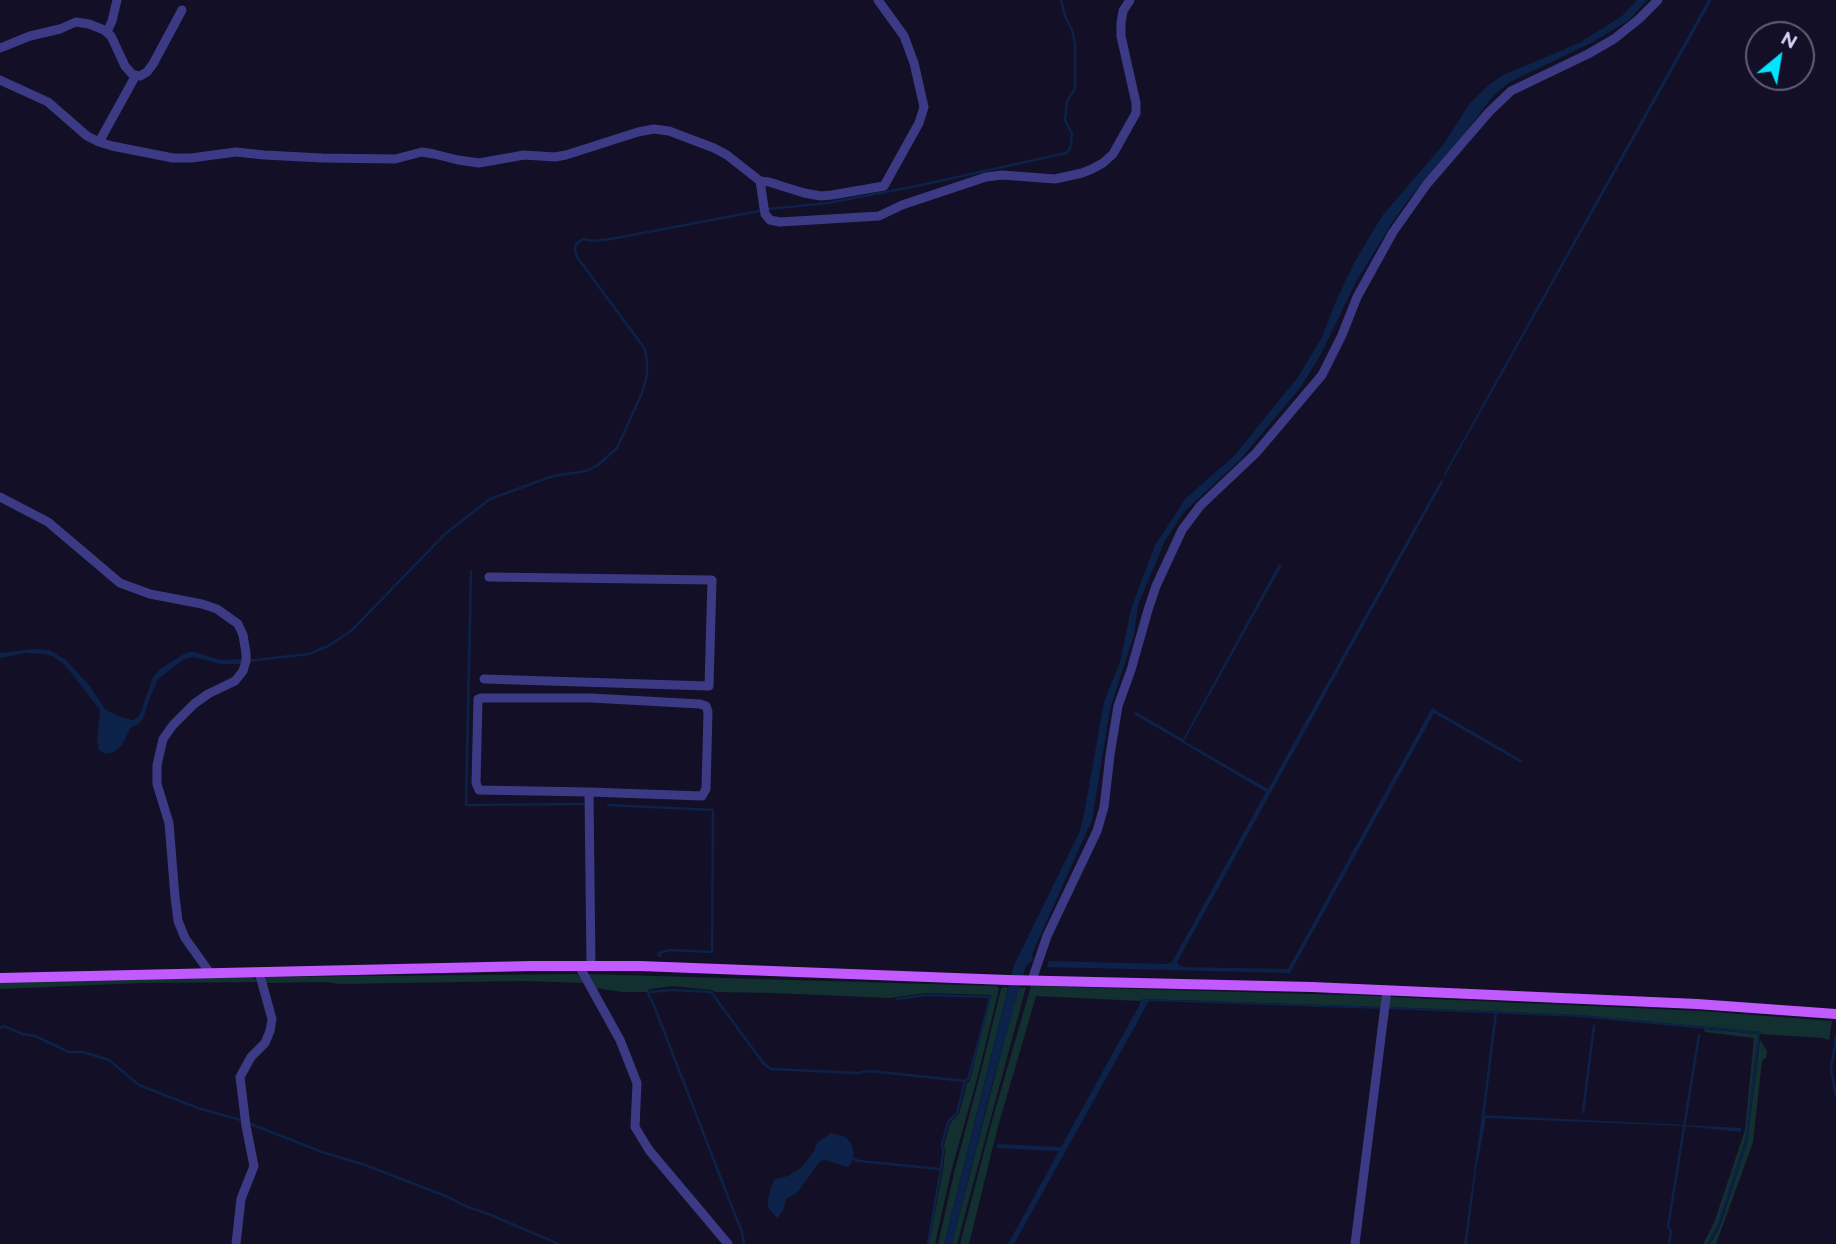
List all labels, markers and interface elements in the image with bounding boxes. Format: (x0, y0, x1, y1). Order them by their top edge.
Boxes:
north arrow (1745, 21, 1815, 91)
text: N (1778, 26, 1801, 53)

